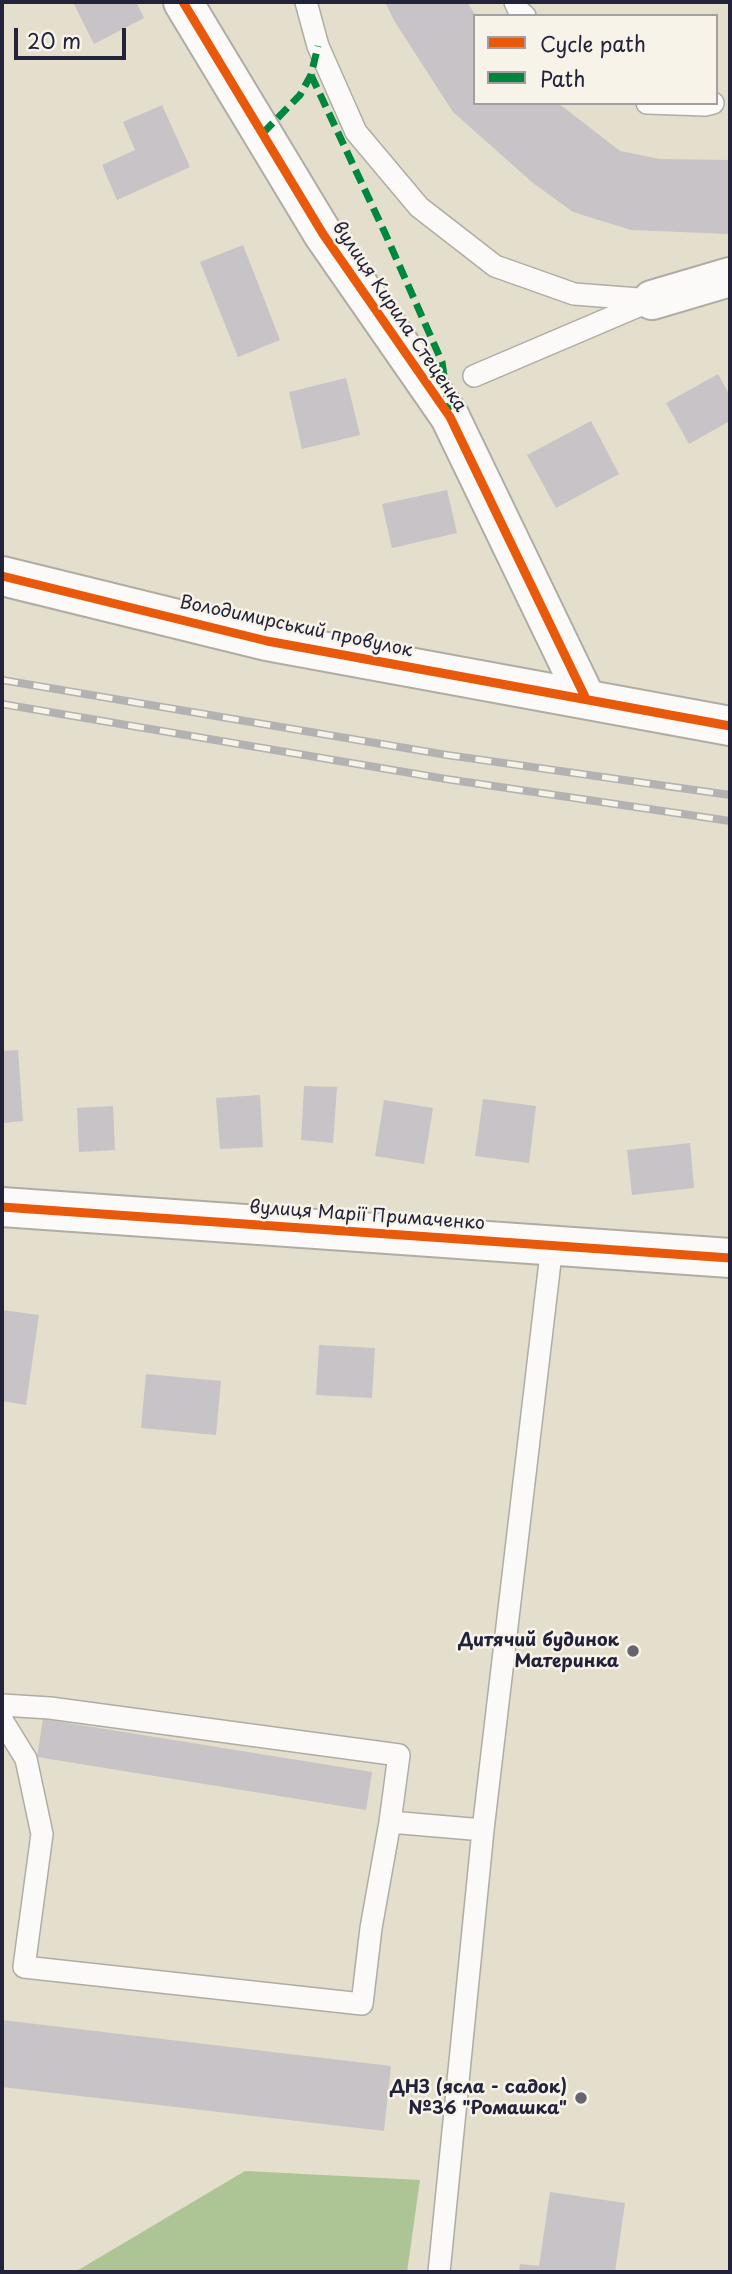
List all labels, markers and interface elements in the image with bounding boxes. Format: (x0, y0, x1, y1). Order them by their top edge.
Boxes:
scale bar (18, 14, 130, 58)
legend (473, 14, 718, 105)
text: 20 m (27, 24, 81, 56)
text: Cycle path (540, 27, 646, 59)
text: Path (540, 62, 585, 94)
street label: вулиця Кирила Стеценка (327, 218, 471, 416)
street label: Володимирський провулок (178, 592, 414, 662)
street label: вулиця Марії Примаченко (249, 1197, 485, 1235)
place label: Дитячий будинок Материнка (458, 1630, 619, 1672)
marker: Дитячий будинок Материнка (625, 1643, 641, 1659)
place label: ДНЗ (ясла - садок) №36 "Ромашка" (390, 2077, 567, 2120)
marker: ДНЗ (ясла - садок) №36 "Ромашка" (573, 2090, 589, 2106)

